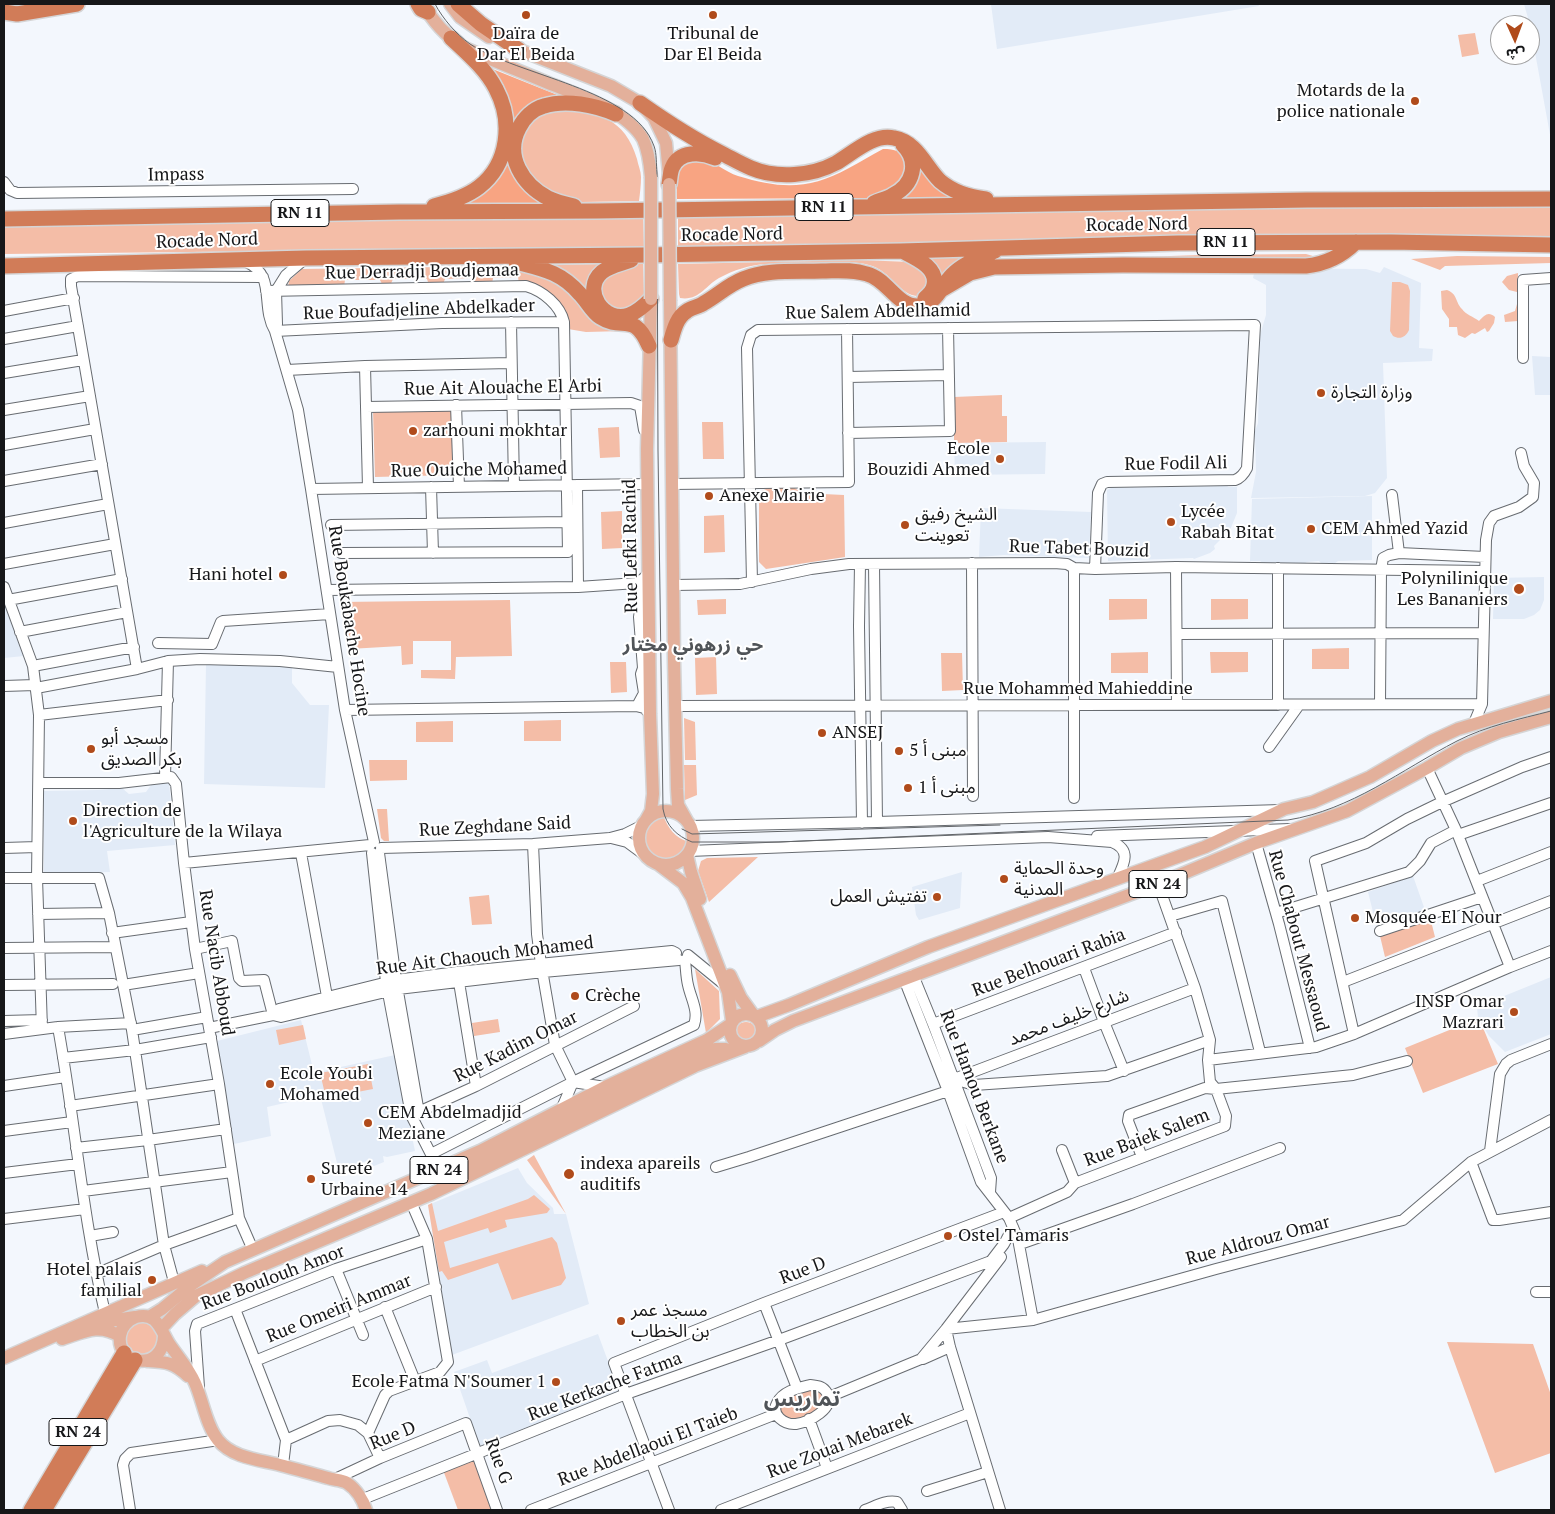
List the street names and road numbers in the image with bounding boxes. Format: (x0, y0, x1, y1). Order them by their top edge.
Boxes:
street label: Impass (147, 164, 205, 186)
road number: RN 11 (795, 193, 853, 220)
road number: RN 11 (271, 200, 329, 227)
street label: Rocade Nord (1086, 213, 1188, 237)
street label: Rocade Nord (681, 223, 783, 247)
street label: Rocade Nord (156, 228, 258, 254)
road number: RN 11 (1197, 228, 1255, 256)
street label: Rue Derradji Boudjemaa (325, 260, 519, 284)
street label: Rue Boufadjeline Abdelkader (303, 295, 535, 325)
street label: Rue Salem Abdelhamid (785, 300, 971, 324)
street label: Rue Ait Alouache El Arbi (404, 375, 602, 401)
street label: Rue Fodil Ali (1124, 452, 1228, 476)
street label: Rue Ouiche Mohamed (391, 458, 567, 482)
street label: Rue Lefki Rachid (619, 479, 643, 613)
street label: Rue Boukabache Hocine (323, 524, 375, 718)
street label: Rue Tabet Bouzid (1008, 536, 1150, 562)
street label: Rue Mohammed Mahieddine (963, 678, 1193, 700)
street label: Rue Zeghdane Said (418, 812, 572, 842)
street label: Rue Chabout Messaoud (1263, 848, 1333, 1034)
road number: RN 24 (1129, 871, 1187, 898)
street label: Rue Nacib Abboud (194, 888, 238, 1038)
street label: Rue Belhouari Rabia (969, 924, 1129, 1002)
street label: Rue Ait Chaouch Mohamed (375, 932, 595, 980)
street label: شارع خليف محمد (1006, 985, 1132, 1051)
street label: Rue Kadim Omar (450, 1006, 582, 1088)
street label: Rue Hamou Berkane (935, 1007, 1013, 1167)
street label: Rue Baiek Salem (1081, 1104, 1213, 1172)
road number: RN 24 (410, 1156, 468, 1184)
street label: Rue Aldrouz Omar (1184, 1211, 1332, 1271)
street label: Rue Boulouh Amor (198, 1241, 348, 1315)
street label: Rue D (777, 1252, 829, 1290)
street label: Rue Omeiri Ammar (263, 1270, 415, 1348)
street label: Rue Kerkache Fatma (525, 1348, 685, 1426)
street label: Rue Abdellaoui El Taieb (555, 1403, 741, 1491)
street label: Rue Zouai Mebarek (764, 1408, 916, 1484)
street label: Rue D (367, 1417, 419, 1455)
road number: RN 24 (49, 1418, 107, 1445)
street label: Rue G (480, 1435, 516, 1487)

